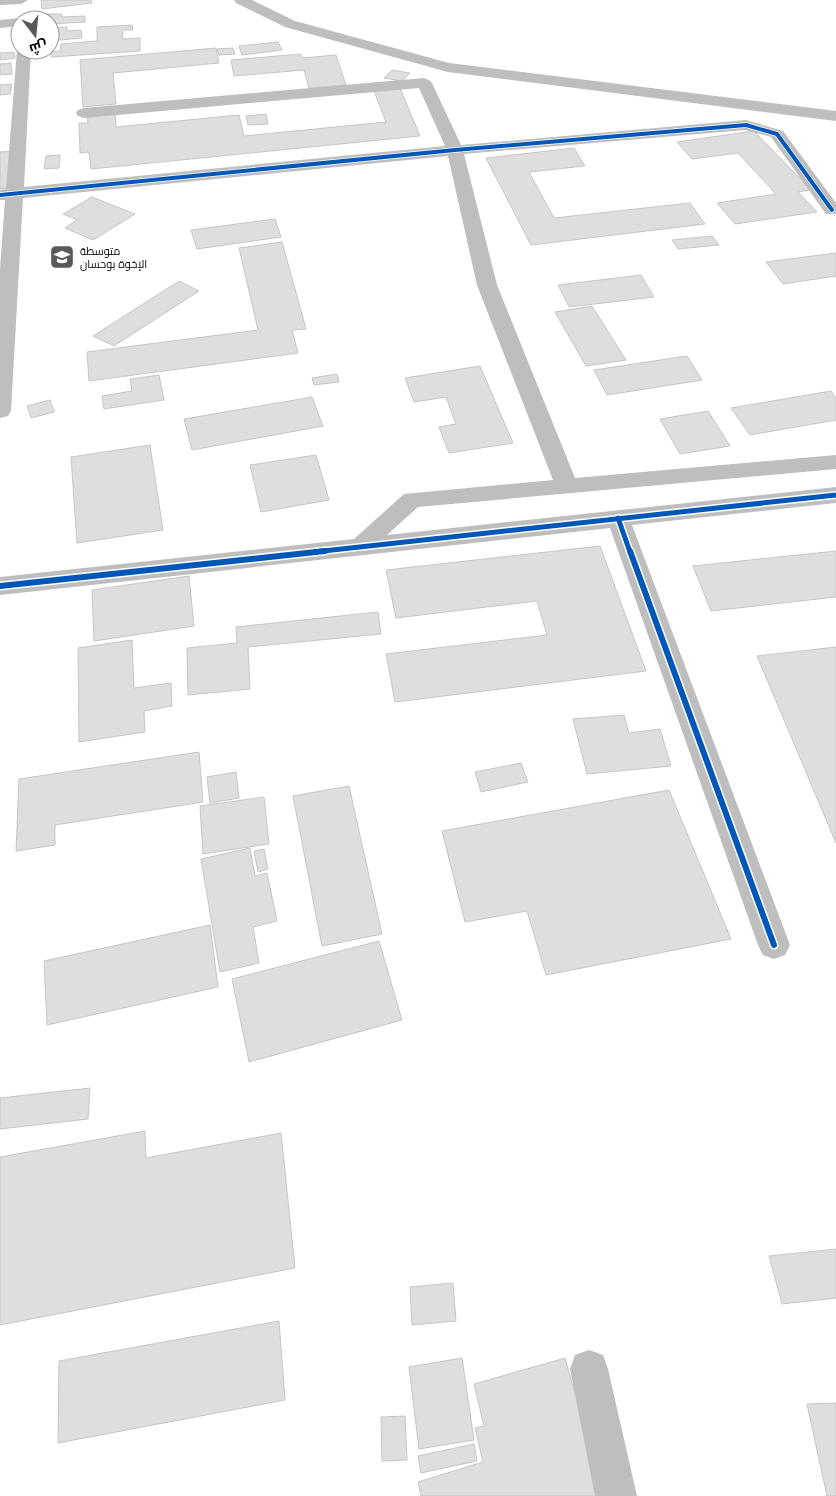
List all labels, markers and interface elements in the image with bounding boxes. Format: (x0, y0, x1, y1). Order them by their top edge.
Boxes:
north arrow (10, 10, 60, 60)
text: ش (27, 35, 50, 60)
place label: متوسطة الإخوة بوحسان (80, 243, 147, 272)
school or university icon: متوسطة الإخوة بوحسان (49, 244, 75, 270)

